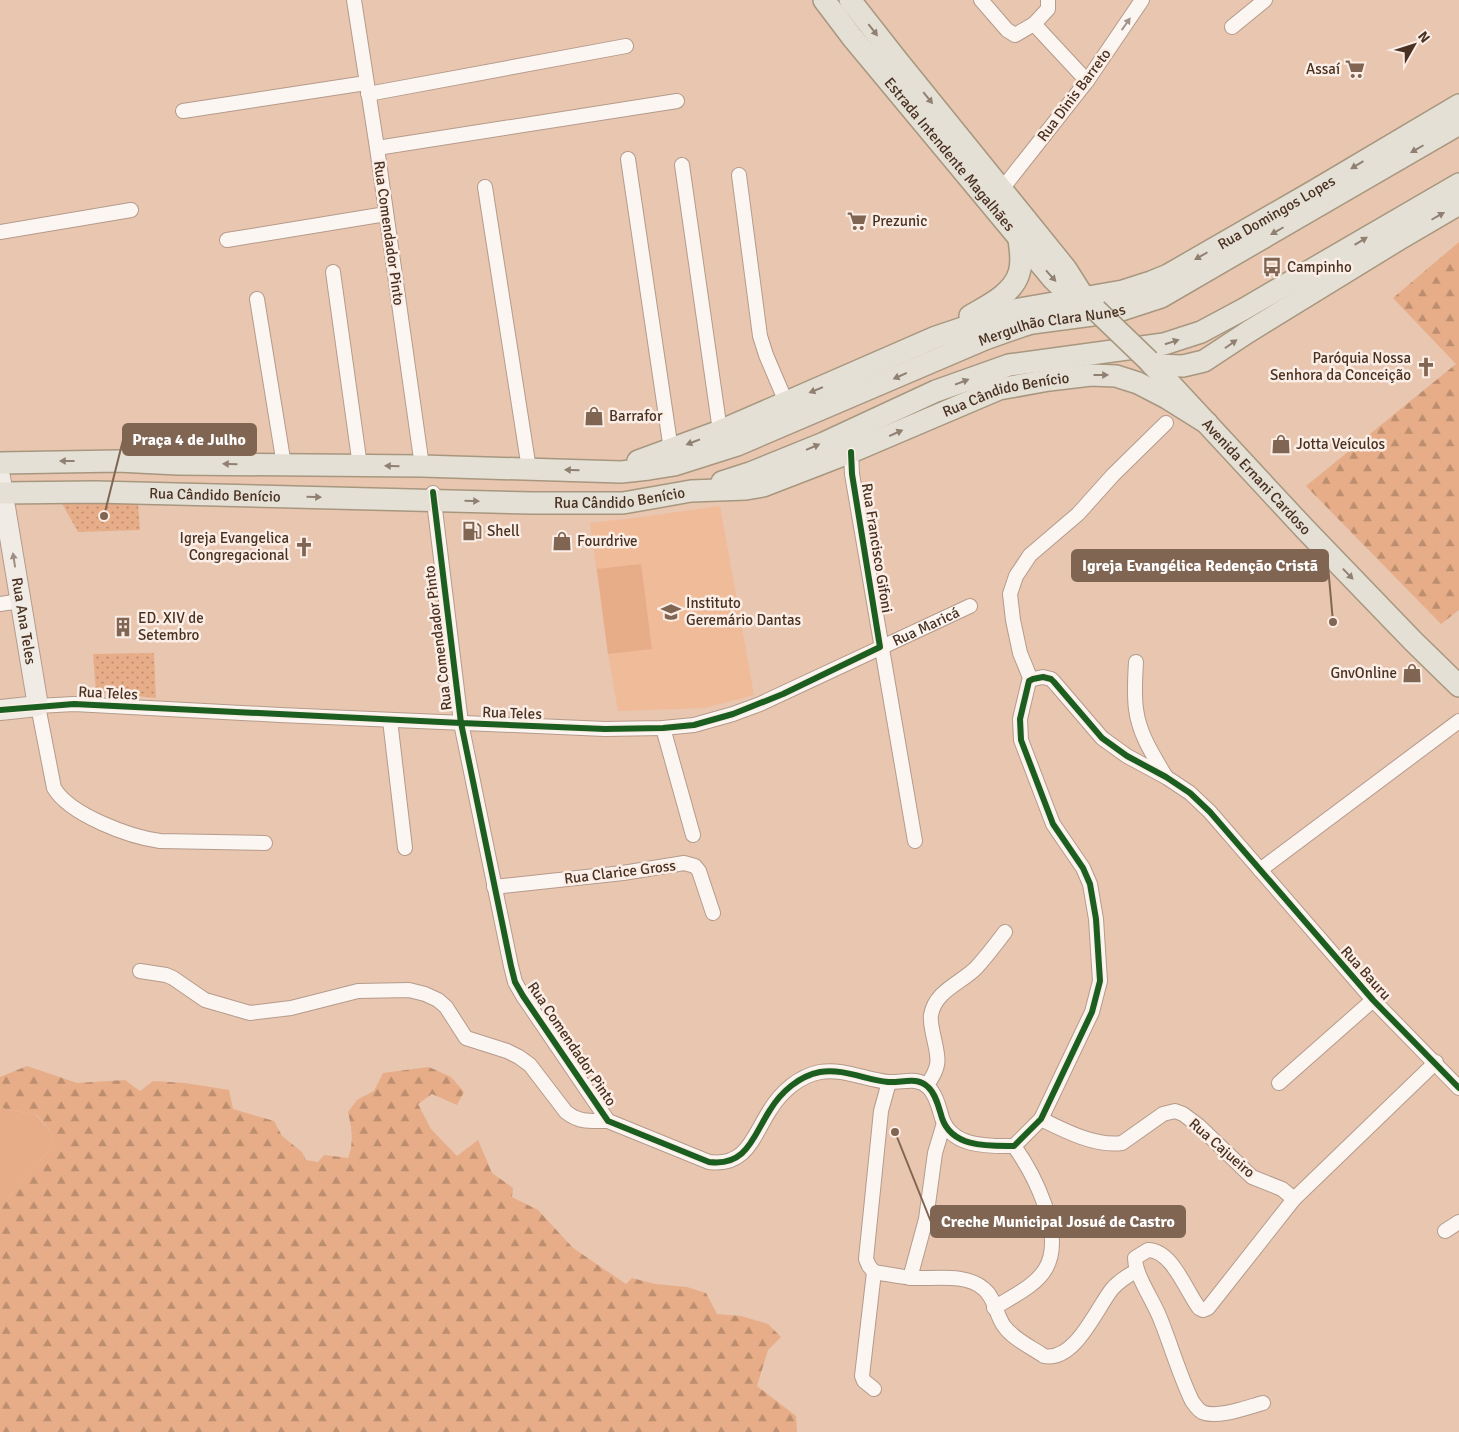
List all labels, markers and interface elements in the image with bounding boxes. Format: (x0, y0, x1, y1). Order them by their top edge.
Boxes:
one-way arrow (1121, 17, 1131, 31)
north arrow (1389, 20, 1439, 70)
one-way arrow (868, 23, 879, 36)
text: N (1414, 28, 1433, 46)
street label: Rua Dinis Barreto (1033, 45, 1115, 145)
supermarket icon: Assaí (1344, 58, 1366, 80)
place label: Assaí (1306, 60, 1340, 78)
street label: Estrada Intendente Magalhães (880, 74, 1019, 235)
one-way arrow (922, 91, 933, 104)
one-way arrow (1410, 144, 1423, 153)
street label: Rua Comendador Pinto (370, 159, 408, 307)
one-way arrow (1350, 161, 1363, 170)
street label: Rua Domingos Lopes (1215, 171, 1339, 253)
supermarket icon: Prezunic (846, 210, 868, 232)
place label: Prezunic (872, 212, 927, 230)
one-way arrow (1431, 212, 1445, 221)
one-way arrow (1270, 226, 1283, 235)
one-way arrow (1355, 236, 1368, 245)
one-way arrow (1194, 251, 1208, 260)
bus stop icon: Campinho (1261, 256, 1283, 278)
place label: Campinho (1287, 258, 1352, 276)
one-way arrow (1045, 270, 1057, 282)
street label: Mergulhão Clara Nunes (975, 300, 1128, 350)
one-way arrow (1165, 337, 1180, 345)
one-way arrow (1224, 339, 1238, 349)
place label: Paróquia Nossa Senhora da Conceição (1270, 349, 1411, 384)
church icon: Paróquia Nossa Senhora da Conceição (1415, 356, 1437, 378)
street label: Rua Cândido Benício (940, 369, 1070, 421)
one-way arrow (1093, 371, 1109, 379)
one-way arrow (893, 372, 907, 380)
one-way arrow (954, 378, 969, 385)
one-way arrow (809, 386, 823, 394)
shop icon: Barrafor (583, 405, 605, 427)
place label: Barrafor (609, 407, 663, 425)
street label: Avenida Ernani Cardoso (1198, 415, 1315, 539)
callout: Praça 4 de Julho (123, 424, 256, 455)
one-way arrow (889, 428, 903, 436)
text: Praça 4 de Julho (132, 430, 246, 450)
shop icon: Jotta Veículos (1270, 433, 1292, 455)
place label: Jotta Veículos (1296, 435, 1386, 453)
one-way arrow (685, 438, 700, 446)
one-way arrow (806, 443, 820, 451)
one-way arrow (59, 457, 75, 465)
one-way arrow (221, 460, 237, 468)
one-way arrow (384, 462, 400, 470)
one-way arrow (564, 466, 580, 474)
street label: Rua Francisco Gifoni (858, 482, 896, 614)
street label: Rua Cândido Benício (554, 483, 686, 512)
street label: Rua Cândido Benício (149, 484, 281, 506)
one-way arrow (306, 494, 322, 502)
one-way arrow (465, 497, 481, 505)
fuel station icon: Shell (461, 520, 483, 542)
place label: Shell (487, 522, 520, 540)
place label: Igreja Evangelica Congregacional (180, 529, 289, 564)
shop icon: Fourdrive (551, 530, 573, 552)
place label: Fourdrive (577, 532, 638, 550)
church icon: Igreja Evangelica Congregacional (293, 536, 315, 558)
callout: Igreja Evangélica Redenção Cristã (1072, 550, 1328, 581)
one-way arrow (9, 552, 17, 568)
text: Igreja Evangélica Redenção Cristã (1082, 556, 1318, 576)
street label: Rua Comendador Pinto (420, 564, 456, 712)
one-way arrow (1342, 567, 1354, 579)
street label: Rua Ana Teles (8, 576, 40, 666)
place label: Instituto Geremário Dantas (686, 594, 802, 629)
school or university icon: Instituto Geremário Dantas (660, 601, 682, 623)
street label: Rua Maricá (890, 603, 962, 650)
place label: ED. XIV de Setembro (138, 609, 204, 644)
building icon: ED. XIV de Setembro (112, 616, 134, 638)
shop icon: GnvOnline (1401, 662, 1423, 684)
place label: GnvOnline (1330, 664, 1397, 682)
street label: Rua Teles (78, 682, 139, 704)
street label: Rua Teles (482, 703, 543, 723)
street label: Rua Clarice Gross (563, 856, 677, 888)
street label: Rua Bauru (1337, 942, 1395, 1004)
street label: Rua Comendador Pinto (524, 978, 620, 1110)
street label: Rua Cajueiro (1185, 1115, 1259, 1182)
callout: Creche Municipal Josué de Castro (931, 1206, 1185, 1237)
text: Creche Municipal Josué de Castro (941, 1212, 1175, 1232)

